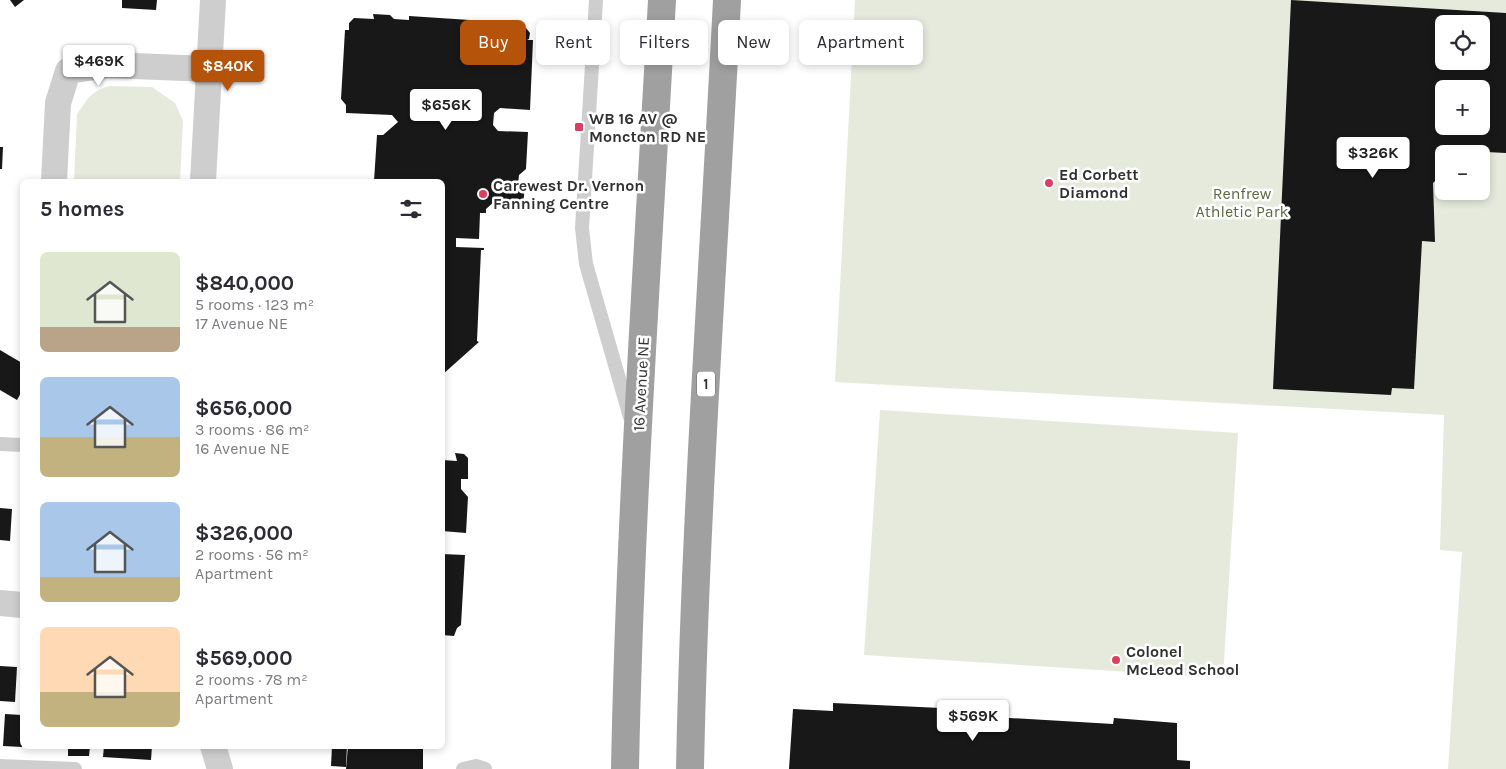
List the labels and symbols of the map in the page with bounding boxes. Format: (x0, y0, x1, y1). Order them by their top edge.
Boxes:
pin: $469K (64, 44, 134, 87)
pin: $840K (193, 49, 263, 92)
pin: $656K (411, 88, 481, 131)
place label: WB 16 AV @ Moncton RD NE (589, 109, 706, 146)
marker: WB 16 AV @ Moncton RD NE (573, 121, 585, 133)
pin: $326K (1338, 136, 1408, 179)
place label: Ed Corbett Diamond (1059, 165, 1139, 202)
place label: Carewest Dr. Vernon Fanning Centre (493, 176, 644, 213)
marker: Ed Corbett Diamond (1043, 177, 1055, 189)
park label: Renfrew Athletic Park (1196, 184, 1288, 221)
marker: Carewest Dr. Vernon Fanning Centre (477, 188, 489, 200)
street label: 16 Avenue NE (629, 336, 653, 432)
road number: 1 (697, 372, 715, 396)
place label: Colonel McLeod School (1126, 642, 1239, 679)
marker: Colonel McLeod School (1110, 654, 1122, 666)
pin: $569K (938, 700, 1008, 742)

